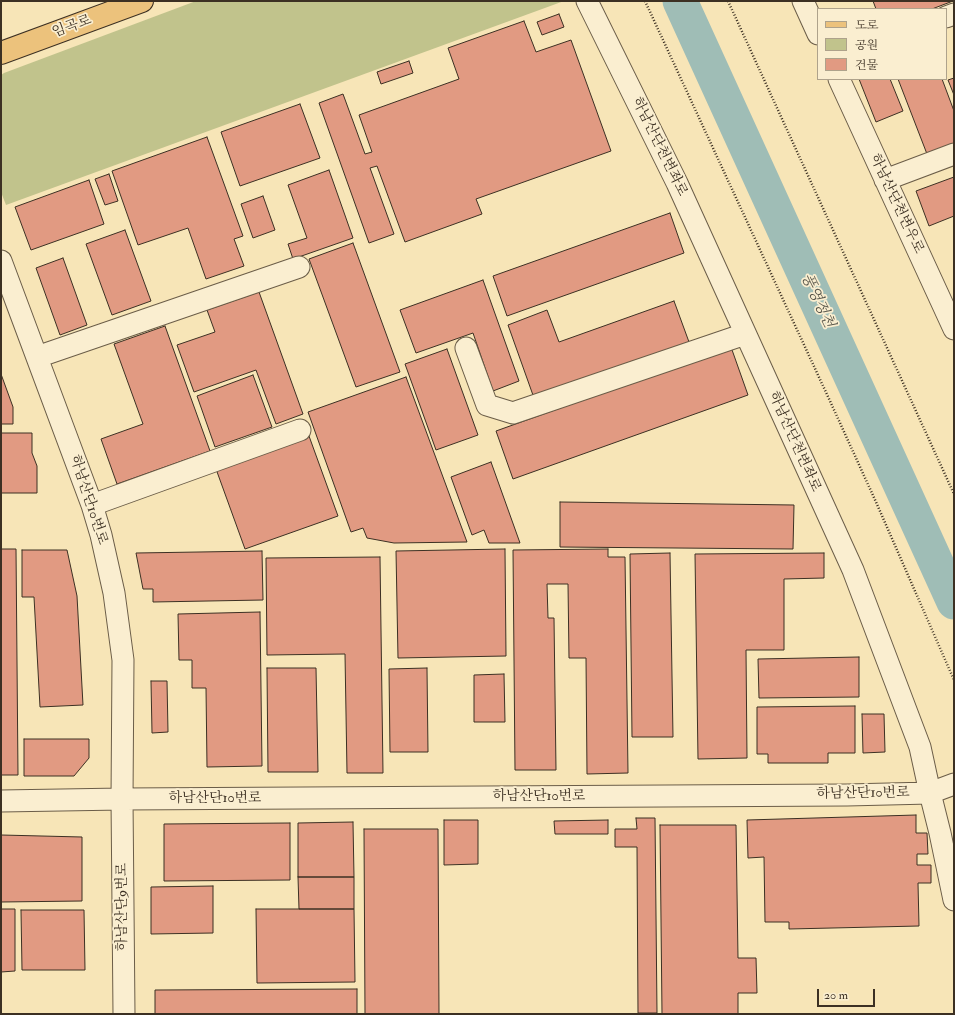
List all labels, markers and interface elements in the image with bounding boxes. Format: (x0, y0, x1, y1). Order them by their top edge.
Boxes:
legend (817, 8, 947, 80)
street label: 임곡로 (50, 12, 94, 42)
text: 도로 (855, 18, 878, 33)
text: 공원 (855, 38, 878, 53)
text: 건물 (855, 58, 878, 73)
street label: 하남산단천변좌로 (628, 95, 690, 199)
street label: 하남산단천변우로 (866, 151, 926, 257)
water label: 풍영정천 (797, 271, 837, 331)
street label: 하남산단천변좌로 (764, 389, 824, 495)
street label: 하남산단10번로 (66, 453, 110, 547)
street label: 하남산단10번로 (816, 785, 910, 803)
street label: 하남산단10번로 (492, 789, 586, 805)
street label: 하남산단10번로 (168, 791, 262, 807)
street label: 하남산단9번로 (115, 863, 131, 951)
scale bar (819, 981, 877, 1007)
text: 20 m (824, 988, 848, 1003)

